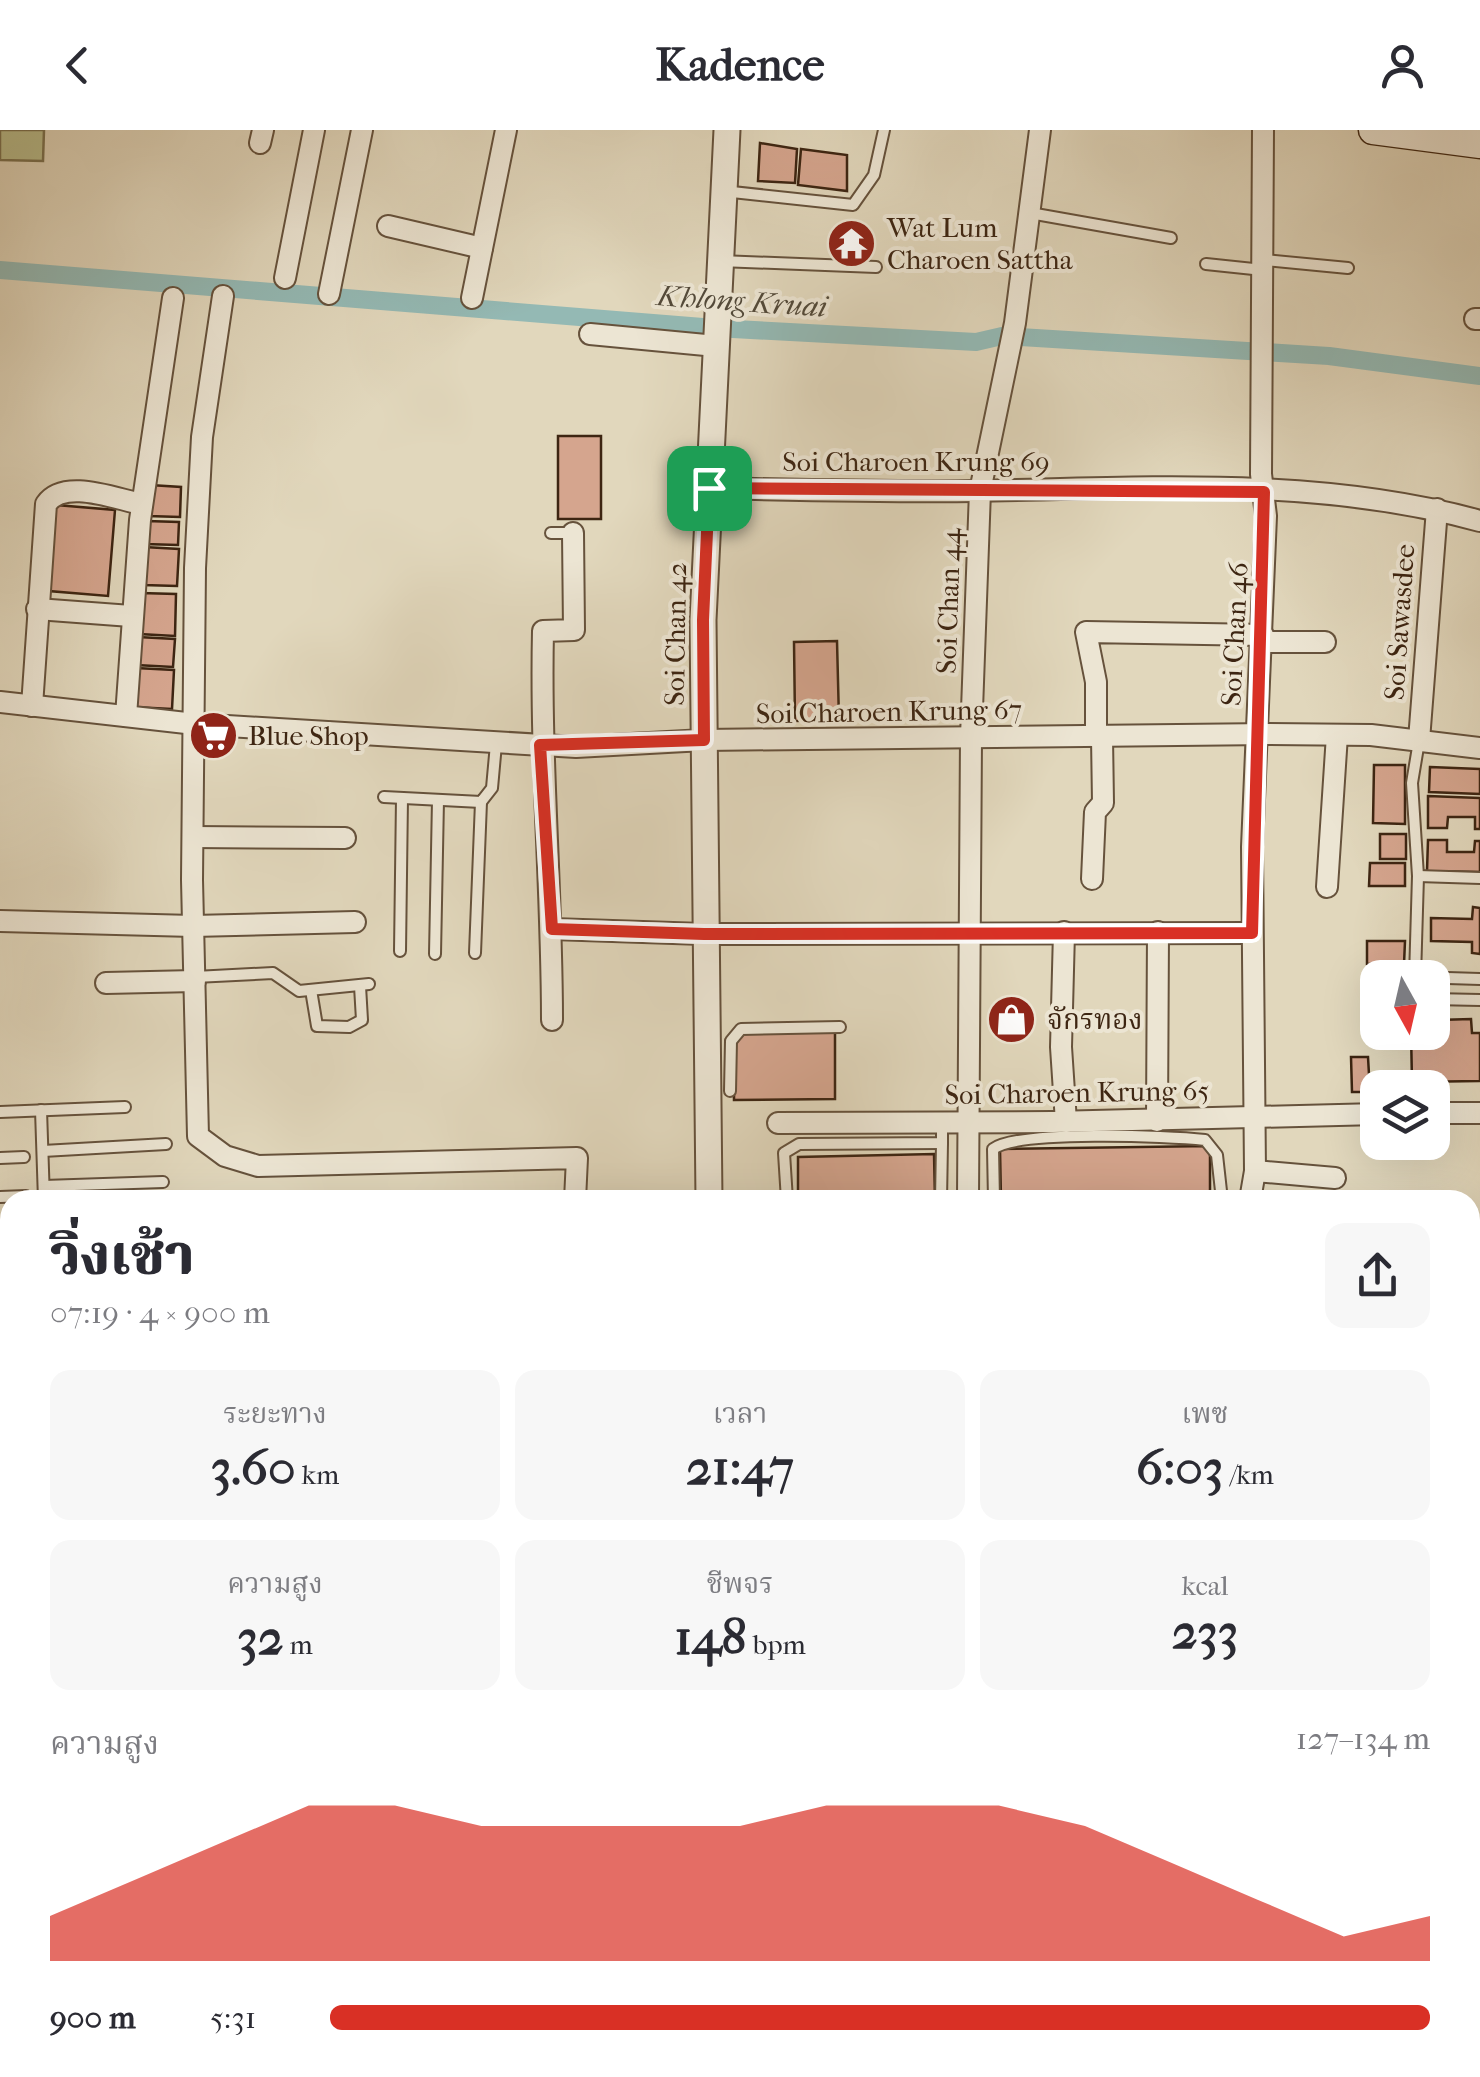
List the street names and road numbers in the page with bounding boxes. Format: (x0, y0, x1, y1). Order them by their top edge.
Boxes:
street label: Soi Charoen Krung 69 (782, 445, 1050, 478)
street label: Soi Chan 44 (929, 526, 968, 674)
street label: Soi Sawasdee (1378, 543, 1421, 701)
street label: Soi Chan 46 (1214, 560, 1255, 707)
street label: Soi Chan 42 (658, 562, 693, 706)
street label: Soi Charoen Krung 67 (756, 693, 1022, 730)
street label: Soi Charoen Krung 65 (944, 1074, 1210, 1111)

